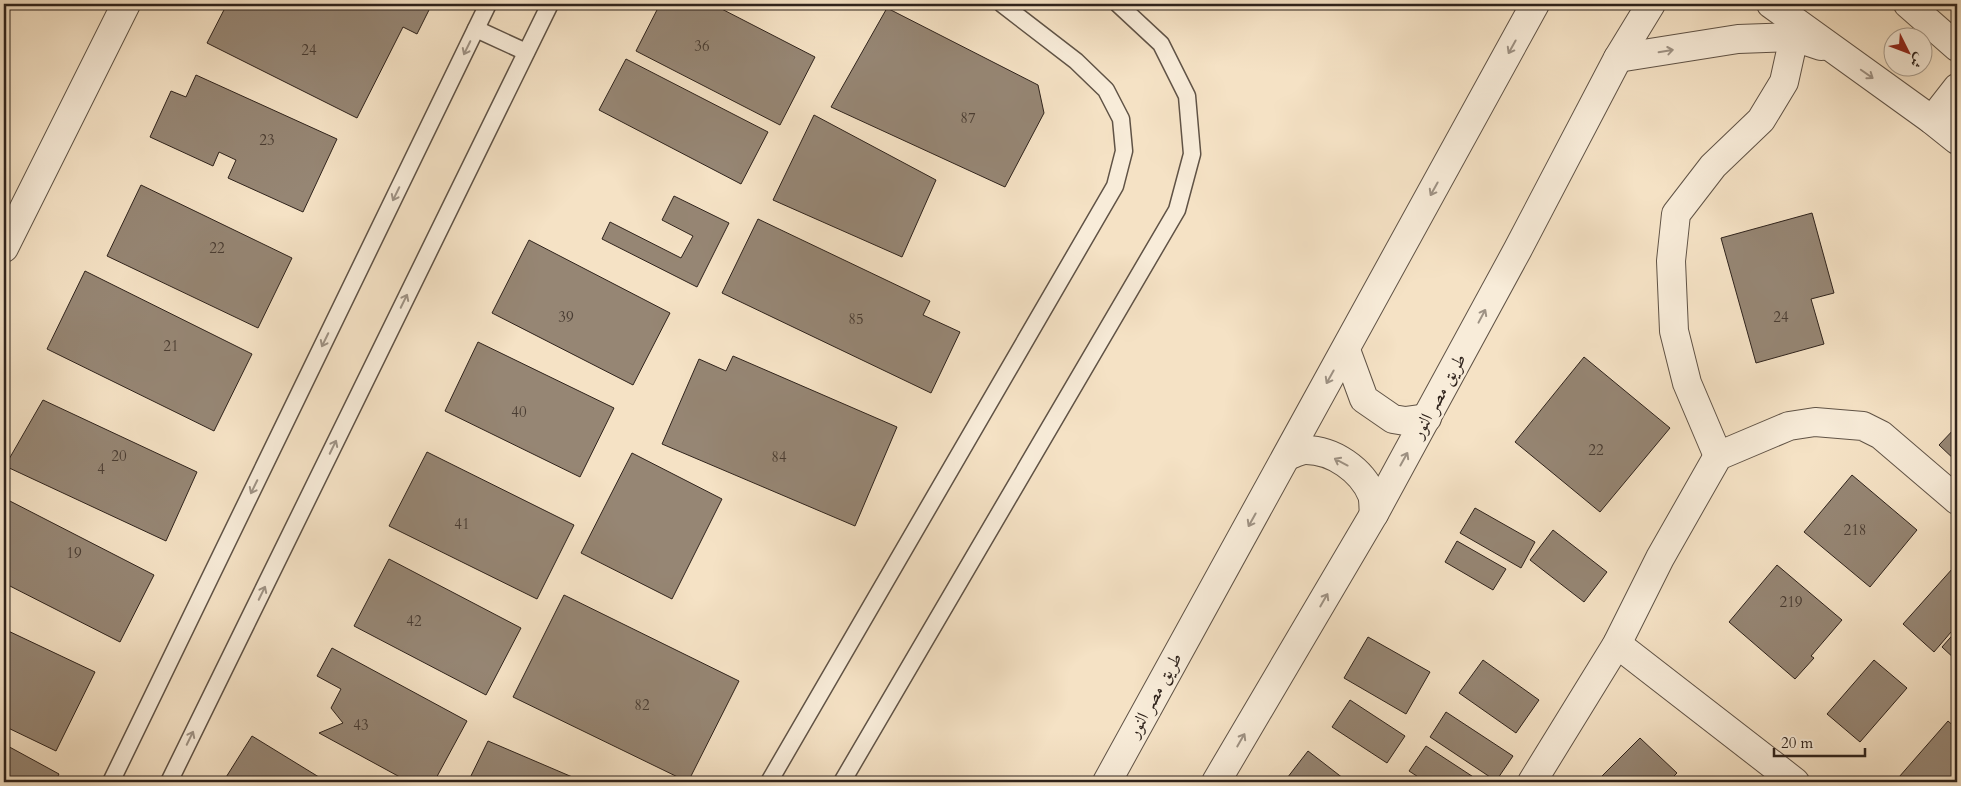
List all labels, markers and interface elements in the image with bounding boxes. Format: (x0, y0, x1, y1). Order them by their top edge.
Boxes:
north arrow (1884, 28, 1934, 78)
house number: 36 (694, 36, 710, 56)
one-way arrow (1507, 39, 1517, 54)
house number: 24 (301, 40, 317, 60)
one-way arrow (461, 40, 471, 55)
one-way arrow (1657, 45, 1673, 55)
text: ش (1906, 49, 1929, 72)
one-way arrow (1860, 69, 1874, 79)
house number: 87 (960, 108, 976, 128)
house number: 23 (259, 130, 275, 150)
one-way arrow (1429, 182, 1439, 196)
one-way arrow (391, 186, 400, 201)
house number: 22 (209, 238, 225, 258)
one-way arrow (400, 293, 410, 308)
house number: 39 (558, 307, 574, 327)
house number: 24 (1773, 307, 1789, 327)
house number: 85 (848, 309, 864, 329)
one-way arrow (1477, 309, 1487, 324)
one-way arrow (320, 332, 329, 347)
house number: 21 (163, 336, 179, 356)
street label: طريق مصر النور (1404, 349, 1473, 445)
one-way arrow (1325, 370, 1335, 384)
house number: 40 (511, 402, 527, 422)
one-way arrow (328, 439, 338, 454)
house number: 22 (1588, 440, 1604, 460)
house number: 20 (111, 446, 127, 466)
house number: 84 (771, 447, 787, 467)
one-way arrow (1400, 453, 1410, 467)
one-way arrow (1334, 457, 1349, 466)
house number: 4 (97, 459, 105, 479)
one-way arrow (249, 479, 259, 494)
one-way arrow (1247, 512, 1256, 527)
house number: 41 (454, 514, 470, 534)
house number: 218 (1843, 520, 1867, 540)
house number: 19 (66, 543, 82, 563)
one-way arrow (257, 585, 267, 600)
house number: 219 (1779, 592, 1803, 612)
one-way arrow (1319, 594, 1329, 608)
house number: 42 (406, 611, 422, 631)
street label: طريق مصر النور (1120, 648, 1189, 744)
house number: 82 (634, 695, 650, 715)
house number: 43 (353, 715, 369, 735)
scale bar (1774, 726, 1865, 758)
one-way arrow (185, 731, 195, 746)
text: 20 m (1781, 733, 1813, 753)
one-way arrow (1237, 734, 1247, 748)

